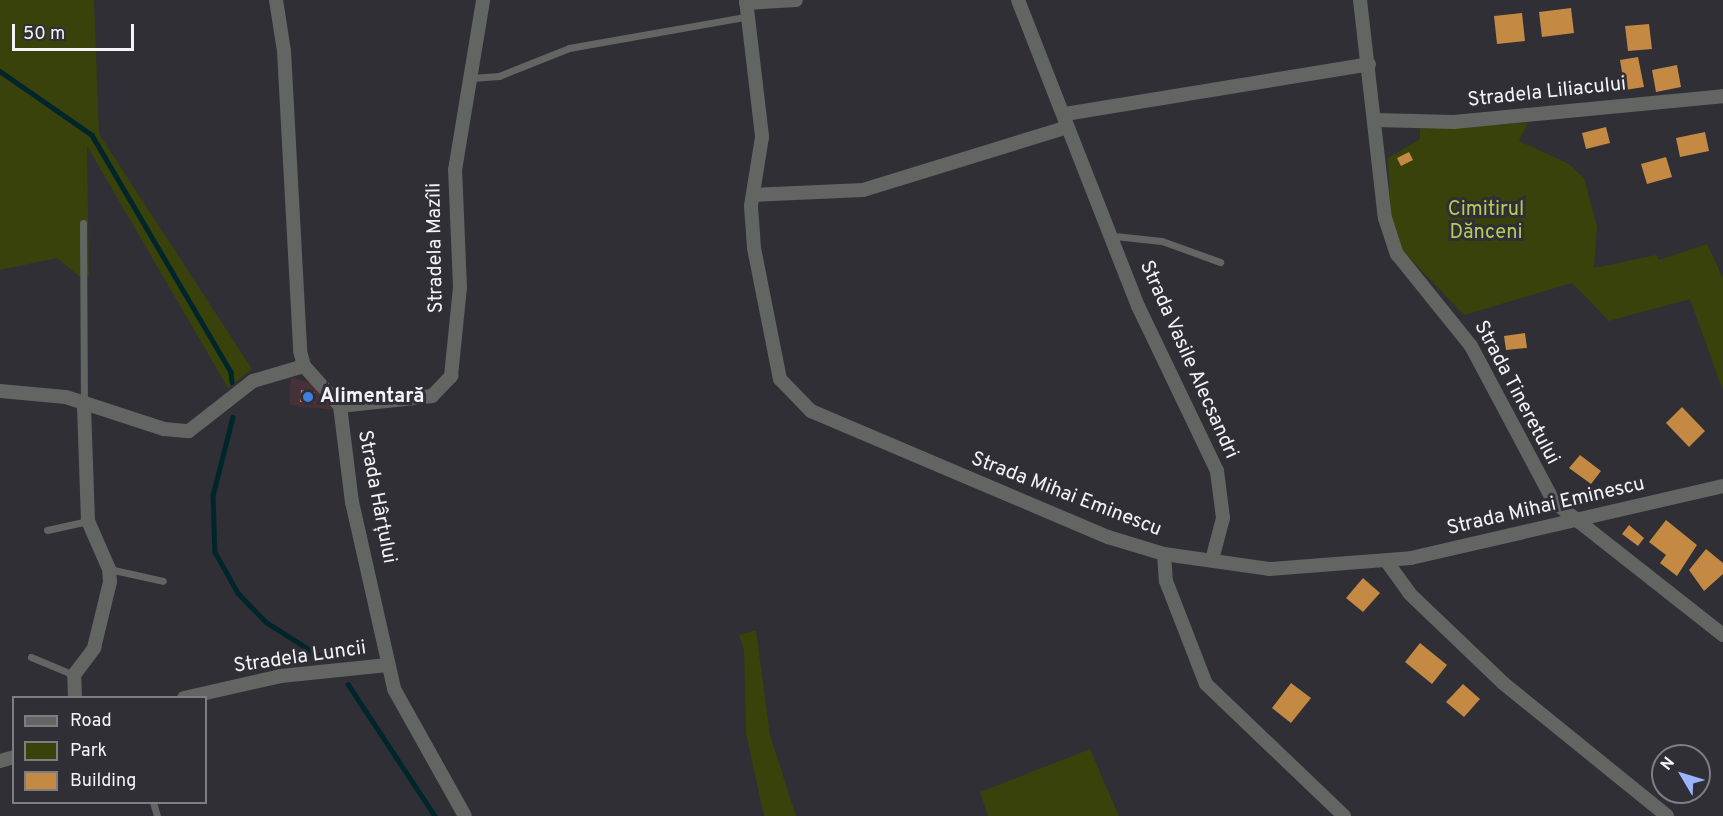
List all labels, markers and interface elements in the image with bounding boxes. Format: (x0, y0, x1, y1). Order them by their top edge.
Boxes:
scale bar (15, 12, 136, 50)
text: 50 m (23, 23, 65, 46)
street label: Stradela Liliacului (1467, 73, 1627, 113)
street label: Stradela Mazîli (423, 182, 449, 314)
park label: Cimitirul Dănceni (1448, 198, 1524, 245)
street label: Strada Vasile Alecsandri (1133, 257, 1243, 463)
street label: Strada Tineretului (1468, 317, 1564, 469)
place label: Alimentară (320, 385, 424, 409)
marker: Alimentară (301, 390, 315, 404)
street label: Strada Hârțului (351, 428, 401, 566)
street label: Strada Mihai Eminescu (967, 448, 1165, 542)
street label: Strada Mihai Eminescu (1445, 473, 1647, 541)
street label: Stradela Luncii (232, 637, 368, 679)
legend (12, 696, 207, 804)
text: Road (70, 710, 112, 733)
text: Park (70, 740, 107, 763)
north arrow (1651, 744, 1711, 804)
text: N (1657, 753, 1680, 775)
text: Building (70, 770, 136, 793)

